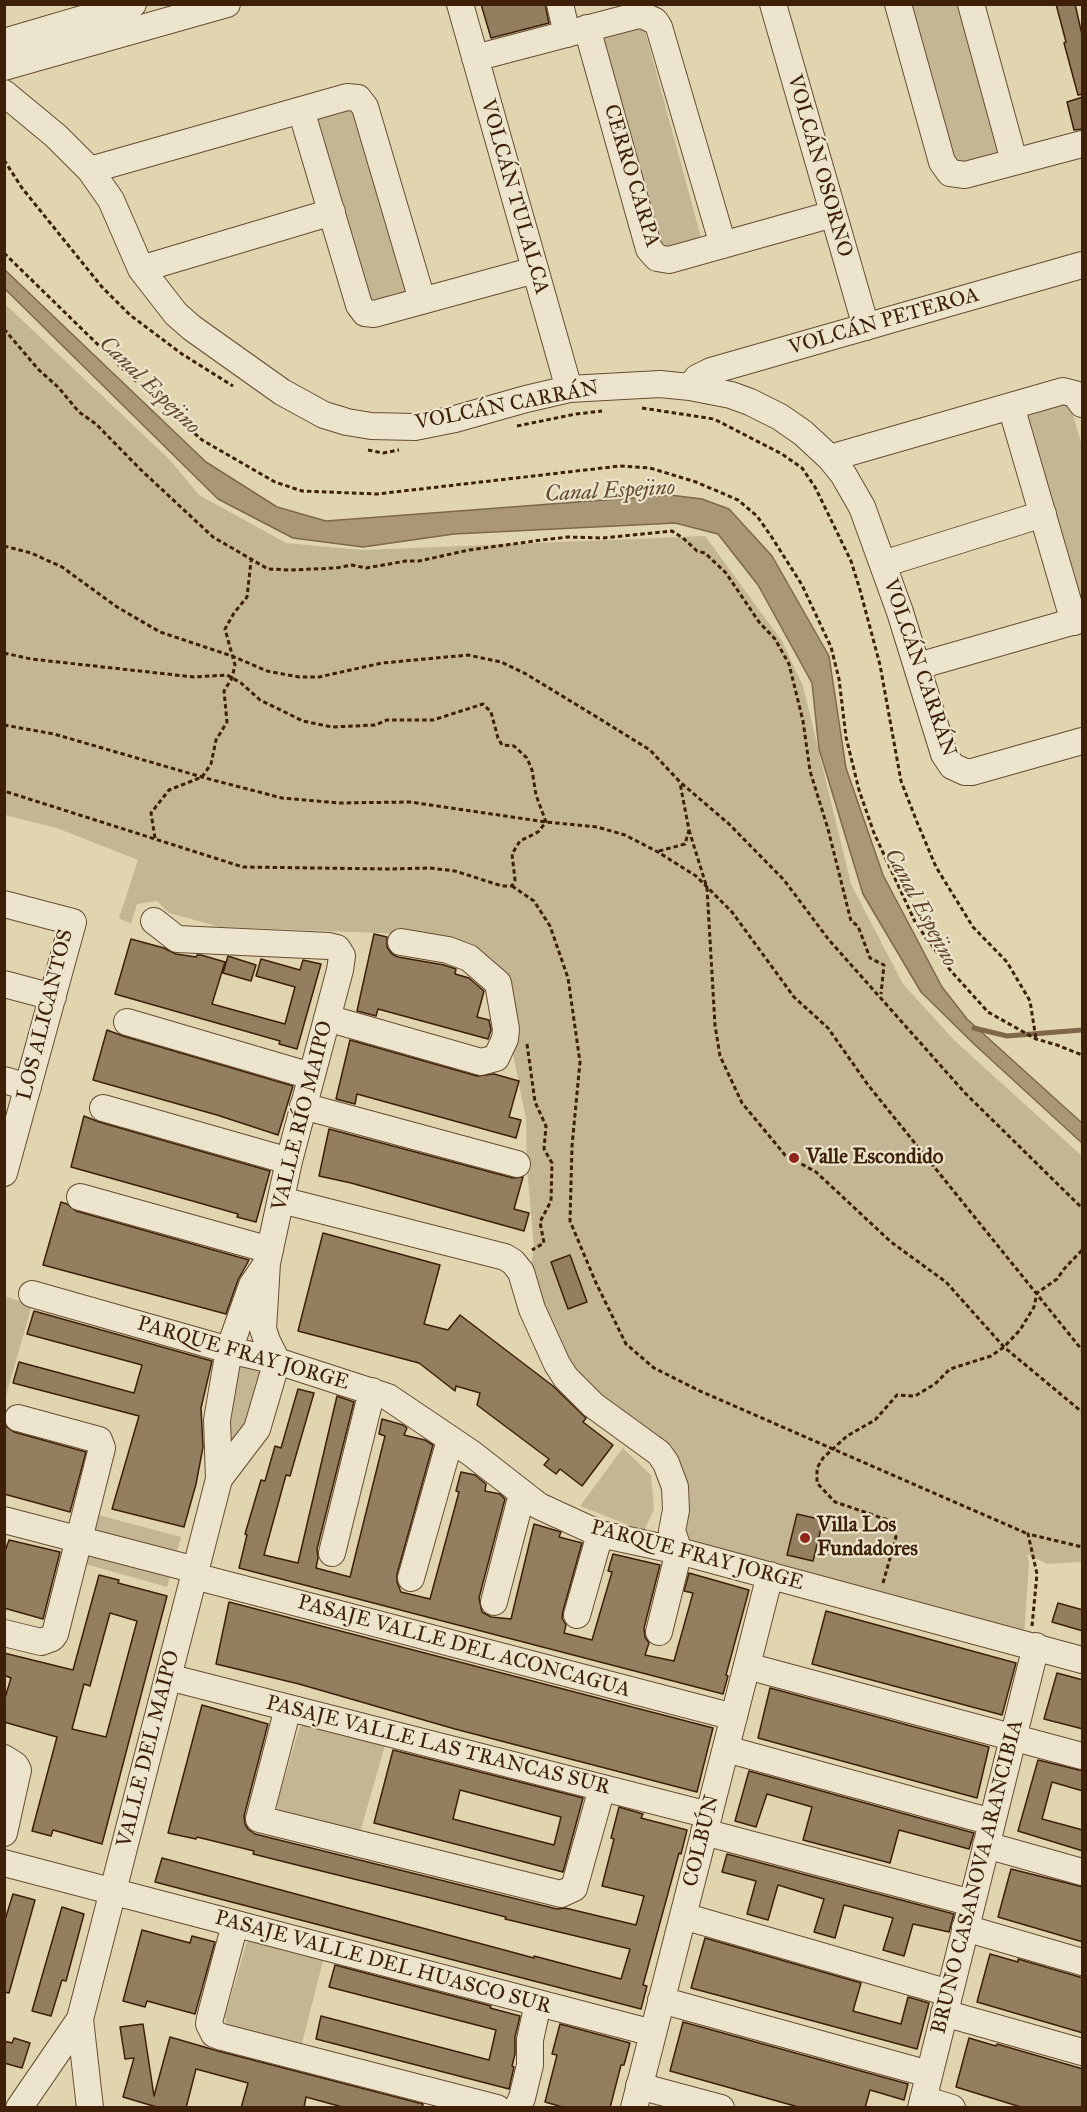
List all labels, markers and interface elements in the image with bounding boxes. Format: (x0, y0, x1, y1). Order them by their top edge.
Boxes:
street label: VOLCÁN OSORNO (781, 72, 857, 260)
street label: VOLCÁN TULALCA (474, 97, 554, 297)
street label: CERRO CARPA (597, 102, 665, 250)
street label: VOLCÁN PETEROA (786, 283, 982, 361)
water label: Canal Espejino (93, 331, 205, 441)
street label: VOLCÁN CARRÁN (413, 376, 601, 436)
water label: Canal Espejino (544, 475, 676, 509)
street label: VOLCÁN CARRÁN (877, 576, 961, 760)
water label: Canal Espejino (878, 844, 962, 972)
street label: LOS ALICANTOS (13, 927, 79, 1103)
street label: VALLE RÍO MAIPO (267, 1018, 339, 1214)
place label: Valle Escondido (806, 1145, 944, 1171)
marker: Valle Escondido (787, 1151, 801, 1165)
street label: PARQUE FRAY JORGE (134, 1312, 352, 1396)
place label: Villa Los Fundadores (817, 1513, 918, 1563)
street label: PARQUE FRAY JORGE (588, 1515, 806, 1597)
marker: Villa Los Fundadores (798, 1531, 812, 1545)
street label: PASAJE VALLE DEL ACONCAGUA (295, 1590, 633, 1704)
street label: VALLE DEL MAIPO (112, 1648, 186, 1850)
street label: PASAJE VALLE LAS TRANCAS SUR (263, 1691, 613, 1801)
street label: BRUNO CASANOVA ARANCIBIA (927, 1717, 1029, 2037)
street label: COLBÚN (678, 1793, 726, 1889)
street label: PASAJE VALLE DEL HUASCO SUR (212, 1906, 554, 2020)

